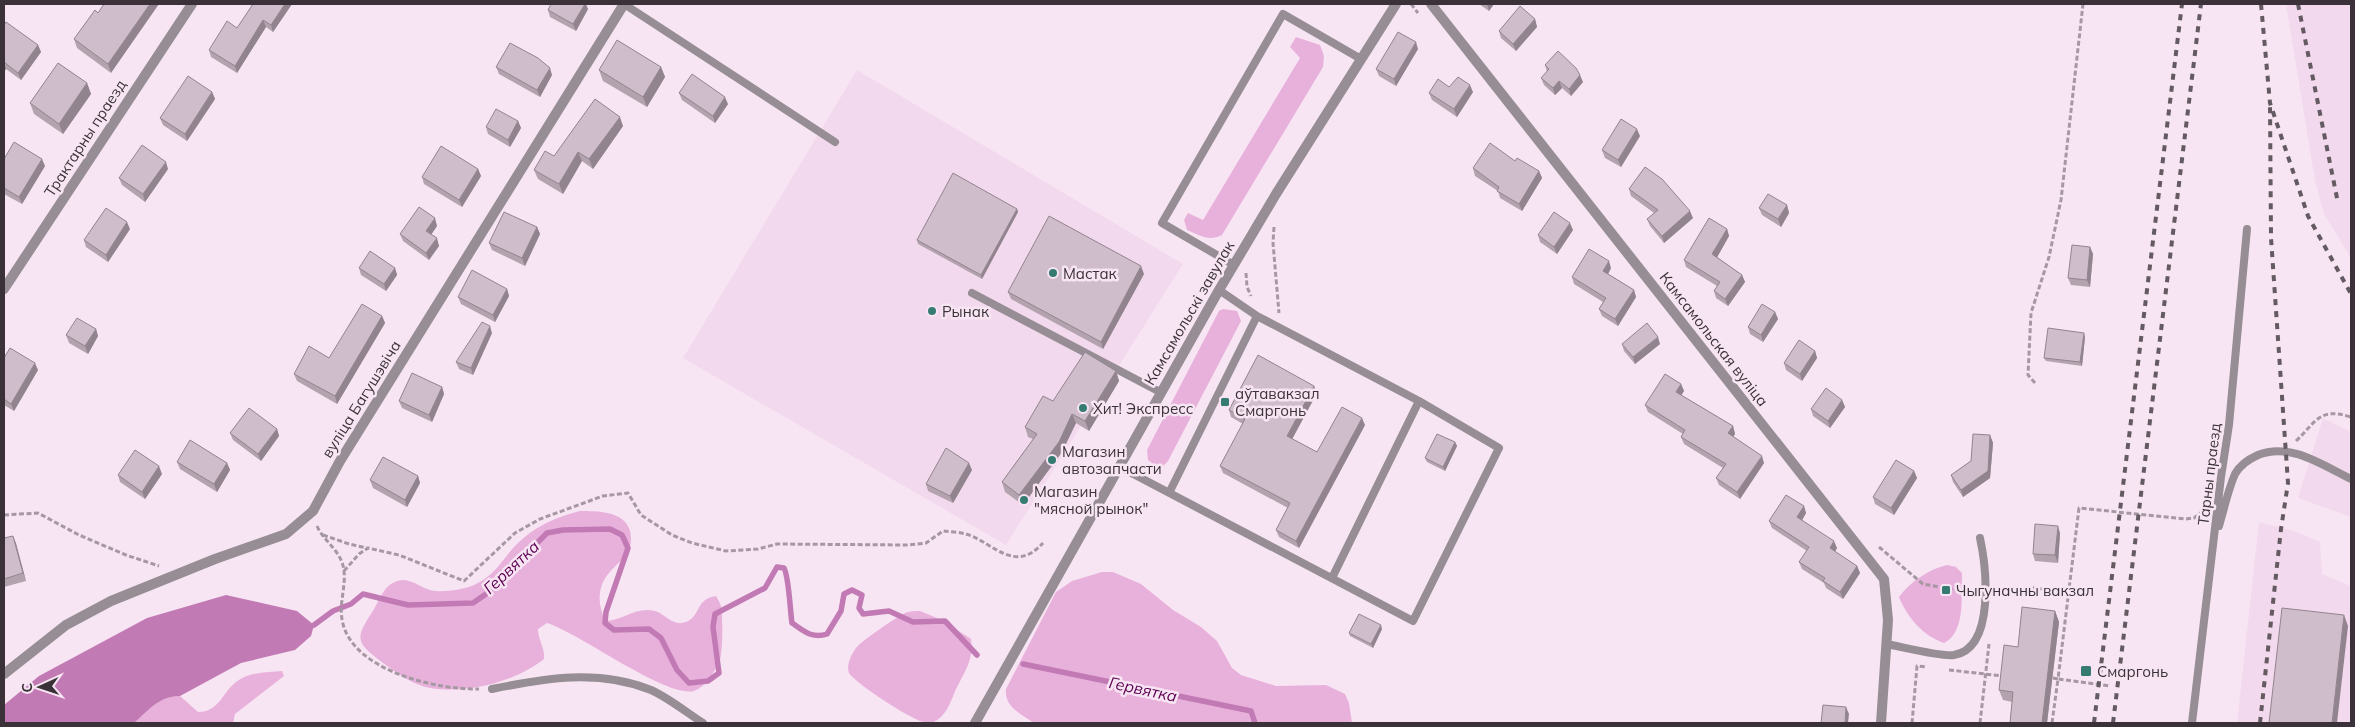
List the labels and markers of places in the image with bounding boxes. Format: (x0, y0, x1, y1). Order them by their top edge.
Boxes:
place label: Мастак (1063, 264, 1118, 283)
marker: Мастак (1047, 267, 1059, 279)
place label: Рынак (942, 302, 990, 321)
marker: Рынак (926, 305, 938, 317)
place label: аўтавакзал Смаргонь (1235, 384, 1319, 420)
marker: аўтавакзал Смаргонь (1219, 396, 1231, 408)
place label: Хит! Экспресс (1093, 399, 1193, 418)
marker: Хит! Экспресс (1077, 402, 1089, 414)
place label: Магазин автозапчасти (1062, 442, 1162, 478)
marker: Магазин автозапчасти (1046, 454, 1058, 466)
place label: Магазин "мясной рынок" (1034, 482, 1148, 518)
marker: Магазин "мясной рынок" (1018, 494, 1030, 506)
place label: Чыгуначны вакзал (1956, 581, 2094, 600)
marker: Чыгуначны вакзал (1940, 584, 1952, 596)
place label: Смаргонь (2097, 662, 2168, 681)
marker: Смаргонь (2079, 664, 2093, 678)

